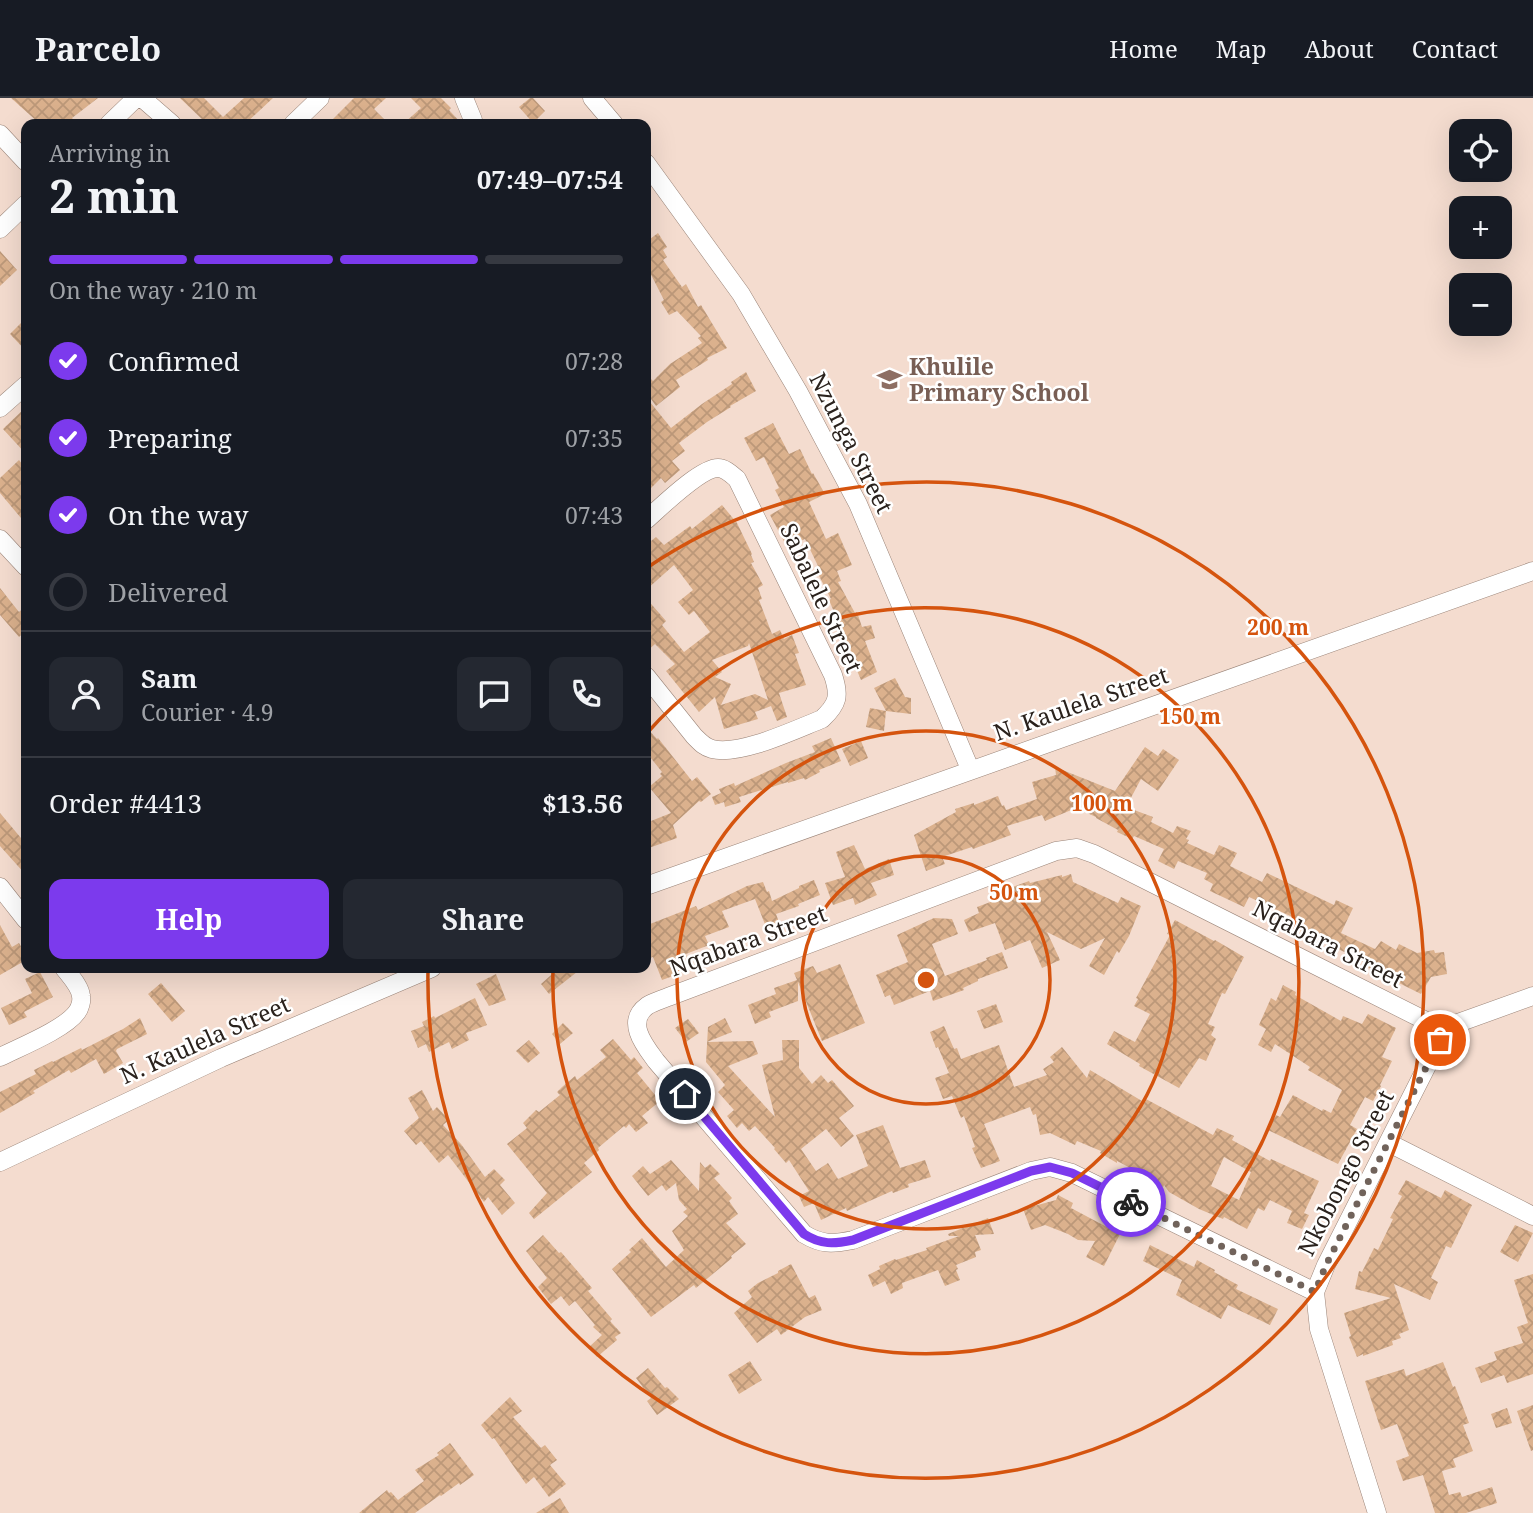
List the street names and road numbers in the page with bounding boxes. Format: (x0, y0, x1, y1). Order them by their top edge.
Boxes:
street label: Nzunga Street (803, 367, 901, 519)
street label: Sabalele Street (773, 518, 871, 678)
street label: N. Kaulela Street (989, 658, 1172, 748)
street label: Nqabara Street (1248, 891, 1409, 995)
street label: Nqabara Street (665, 897, 831, 983)
street label: N. Kaulela Street (115, 987, 294, 1091)
street label: Nkobongo Street (1290, 1084, 1401, 1261)

